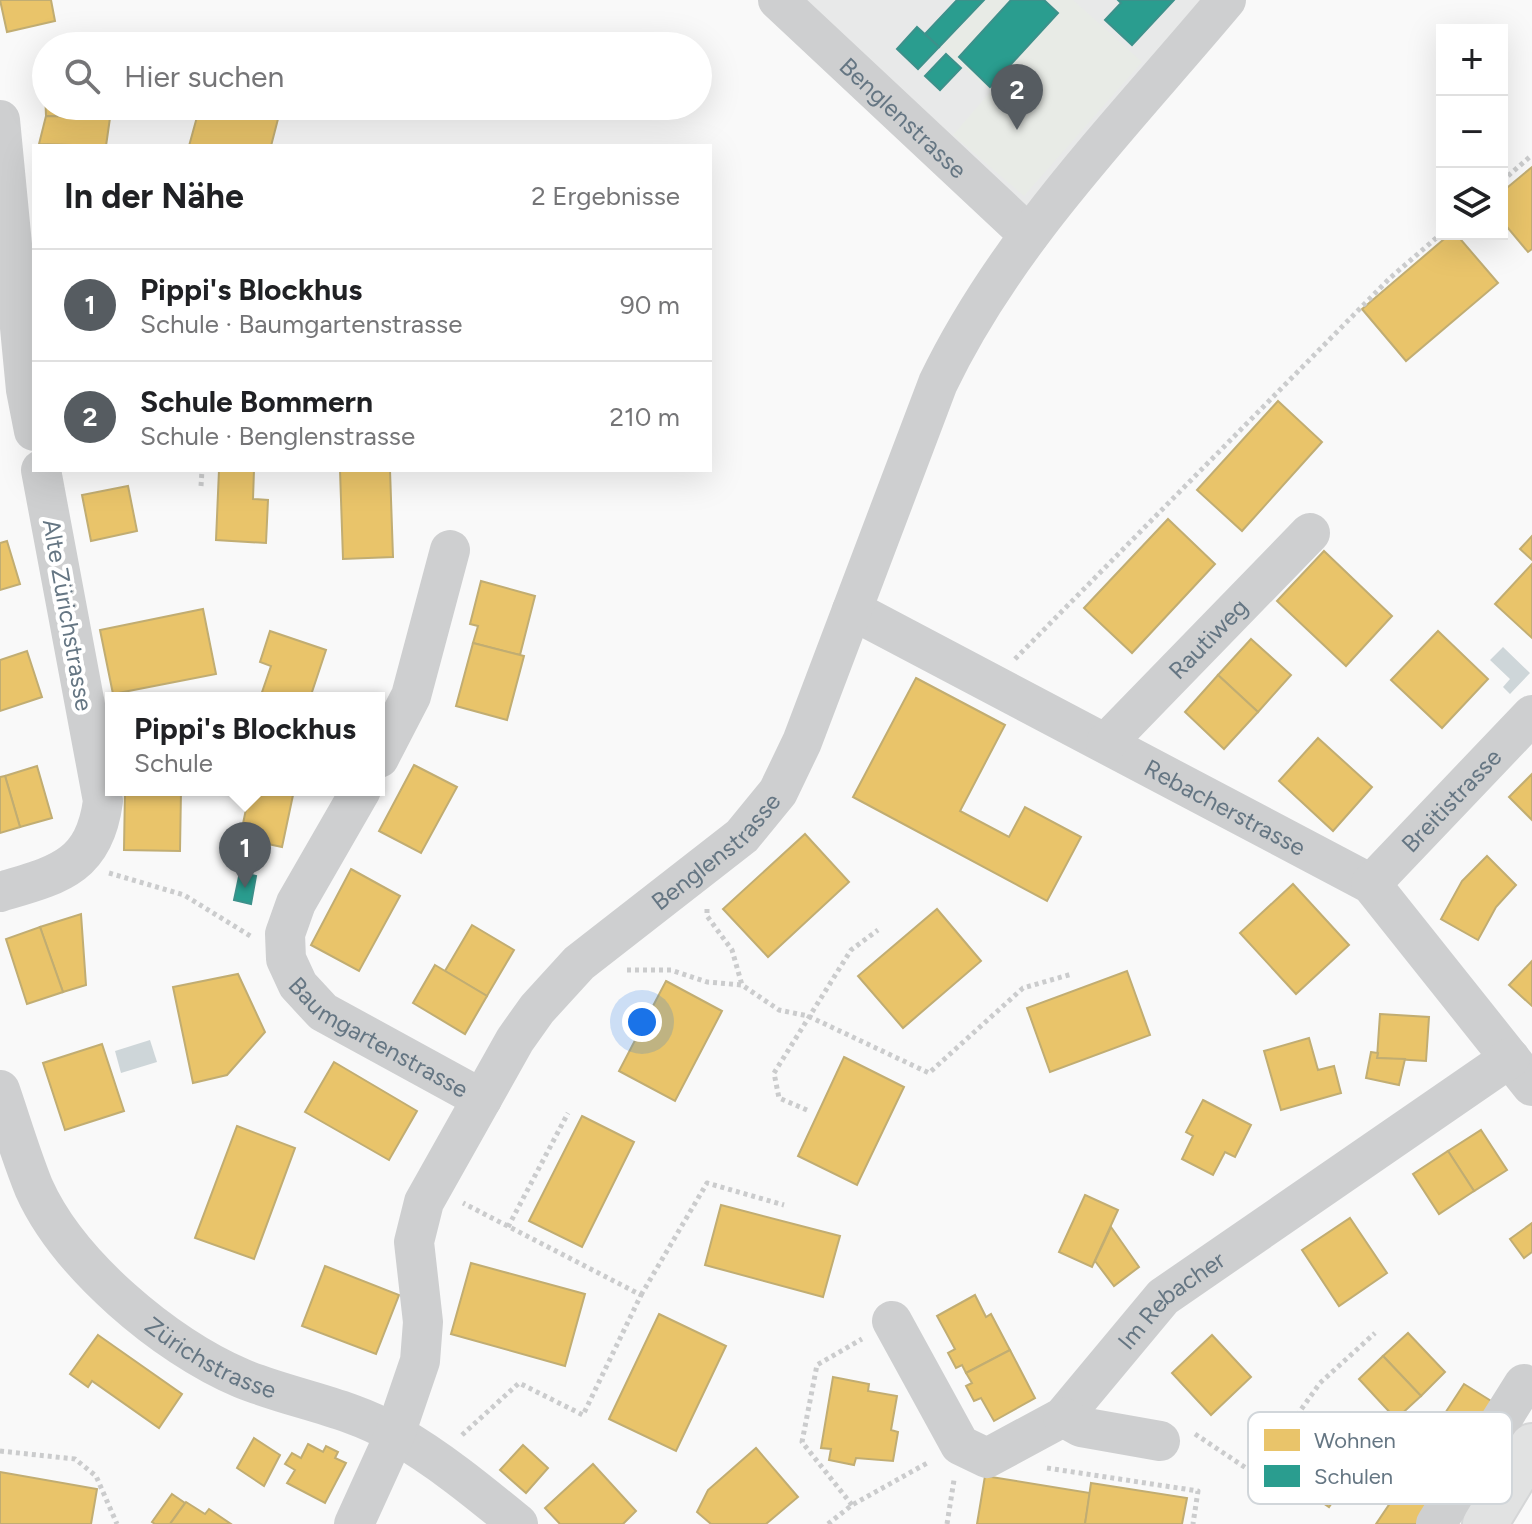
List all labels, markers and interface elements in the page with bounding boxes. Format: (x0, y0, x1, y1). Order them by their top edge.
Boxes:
map controls (1436, 24, 1508, 240)
button: + (1436, 24, 1508, 96)
search box (32, 32, 712, 120)
street label: Benglenstrasse (834, 51, 973, 184)
icon: search (60, 54, 104, 98)
text: Hier suchen (124, 58, 284, 95)
pin: 2 (991, 64, 1043, 130)
button: − (1436, 96, 1508, 168)
button: layers (1436, 168, 1508, 240)
text: In der Nähe (64, 176, 244, 217)
text: 2 Ergebnisse (531, 180, 680, 212)
text: Pippi's Blockhus (140, 271, 362, 308)
text: 1 (85, 289, 95, 321)
text: 90 m (620, 289, 680, 321)
text: Schule · Baumgartenstrasse (140, 308, 462, 340)
text: Schule Bommern (140, 383, 373, 420)
text: 2 (82, 401, 98, 433)
text: 210 m (610, 401, 680, 433)
text: Schule · Benglenstrasse (140, 420, 415, 452)
street label: Alte Zürichstrasse (37, 517, 99, 713)
street label: Rautiweg (1162, 592, 1253, 685)
popup (105, 692, 385, 796)
text: Pippi's Blockhus (134, 710, 356, 747)
street label: Breitistrasse (1395, 742, 1507, 858)
text: Schule (134, 747, 213, 779)
street label: Rebacherstrasse (1140, 753, 1311, 861)
street label: Benglenstrasse (645, 787, 786, 916)
pin: 1 (219, 822, 271, 888)
street label: Baumgartenstrasse (283, 970, 474, 1103)
your location (622, 1002, 662, 1042)
street label: Im Rebacher (1111, 1244, 1230, 1355)
street label: Zürichstrasse (140, 1310, 280, 1404)
legend (1248, 1412, 1512, 1504)
text: Wohnen (1314, 1427, 1396, 1454)
text: Schulen (1314, 1463, 1393, 1490)

